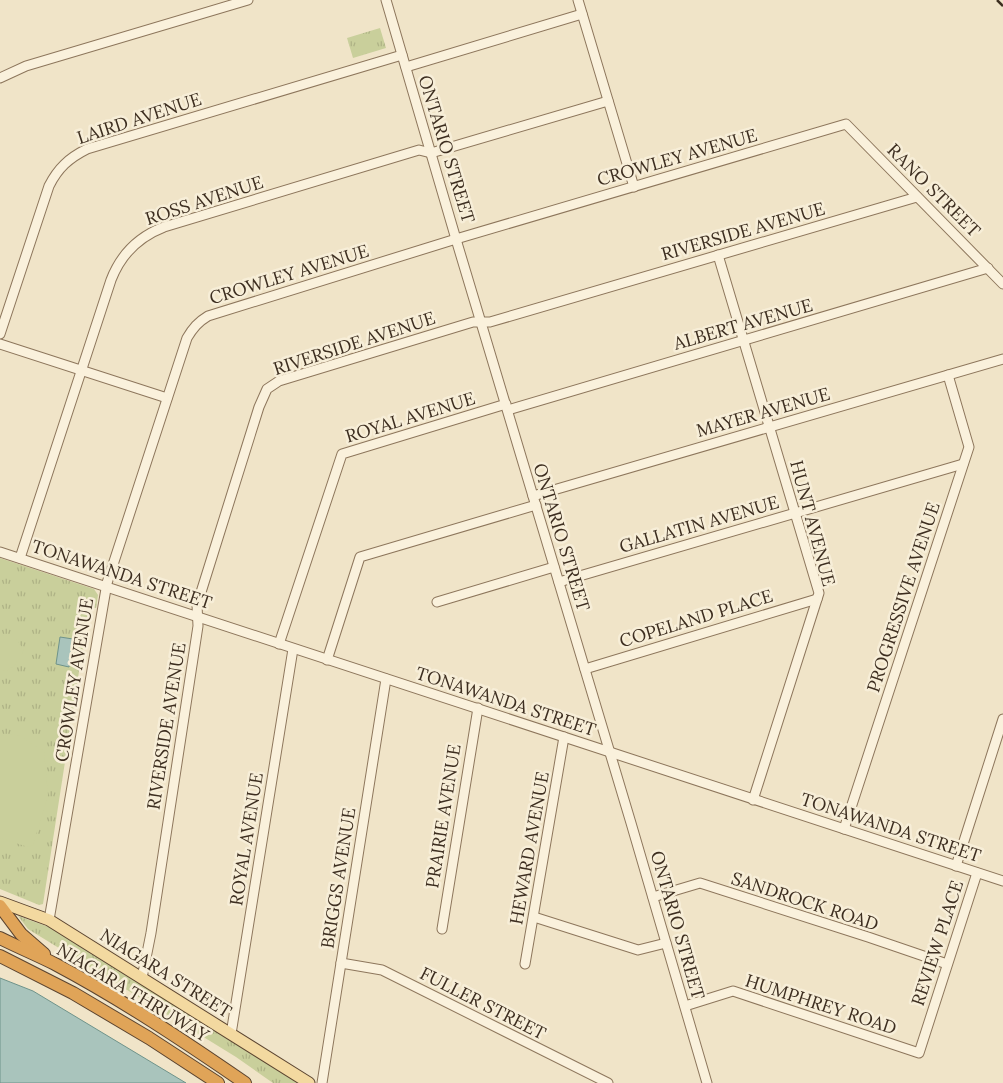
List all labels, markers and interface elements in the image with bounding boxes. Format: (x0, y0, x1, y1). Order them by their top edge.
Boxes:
street label: ONTARIO STREET (414, 72, 481, 226)
street label: LAIRD AVENUE (74, 87, 204, 149)
street label: CROWLEY AVENUE (594, 123, 760, 191)
street label: RANO STREET (882, 138, 986, 242)
street label: ROSS AVENUE (142, 170, 266, 230)
street label: RIVERSIDE AVENUE (659, 197, 827, 265)
street label: CROWLEY AVENUE (206, 239, 372, 309)
street label: ALBERT AVENUE (670, 293, 815, 355)
street label: RIVERSIDE AVENUE (270, 306, 438, 380)
street label: MAYER AVENUE (694, 382, 832, 442)
street label: ROYAL AVENUE (342, 386, 478, 448)
street label: HUNT AVENUE (785, 457, 841, 589)
street label: ONTARIO STREET (529, 460, 596, 614)
street label: GALLATIN AVENUE (617, 490, 781, 558)
street label: PROGRESSIVE AVENUE (861, 499, 945, 695)
street label: TONAWANDA STREET (29, 534, 215, 614)
street label: COPELAND PLACE (617, 584, 775, 652)
street label: CROWLEY AVENUE (50, 596, 98, 764)
street label: RIVERSIDE AVENUE (141, 641, 191, 811)
street label: TONAWANDA STREET (413, 661, 599, 741)
street label: PRAIRIE AVENUE (420, 742, 466, 890)
street label: HEWARD AVENUE (504, 770, 554, 926)
street label: ROYAL AVENUE (224, 771, 268, 907)
street label: TONAWANDA STREET (798, 787, 984, 867)
street label: BRIGGS AVENUE (316, 806, 360, 950)
street label: ONTARIO STREET (646, 848, 710, 1002)
street label: SANDROCK ROAD (728, 866, 882, 936)
street label: REVIEW PLACE (906, 877, 968, 1009)
street label: NIAGARA STREET (96, 923, 237, 1023)
street label: NIAGARA THRUWAY (53, 937, 214, 1047)
street label: FULLER STREET (416, 961, 550, 1045)
street label: HUMPHREY ROAD (742, 969, 900, 1039)

